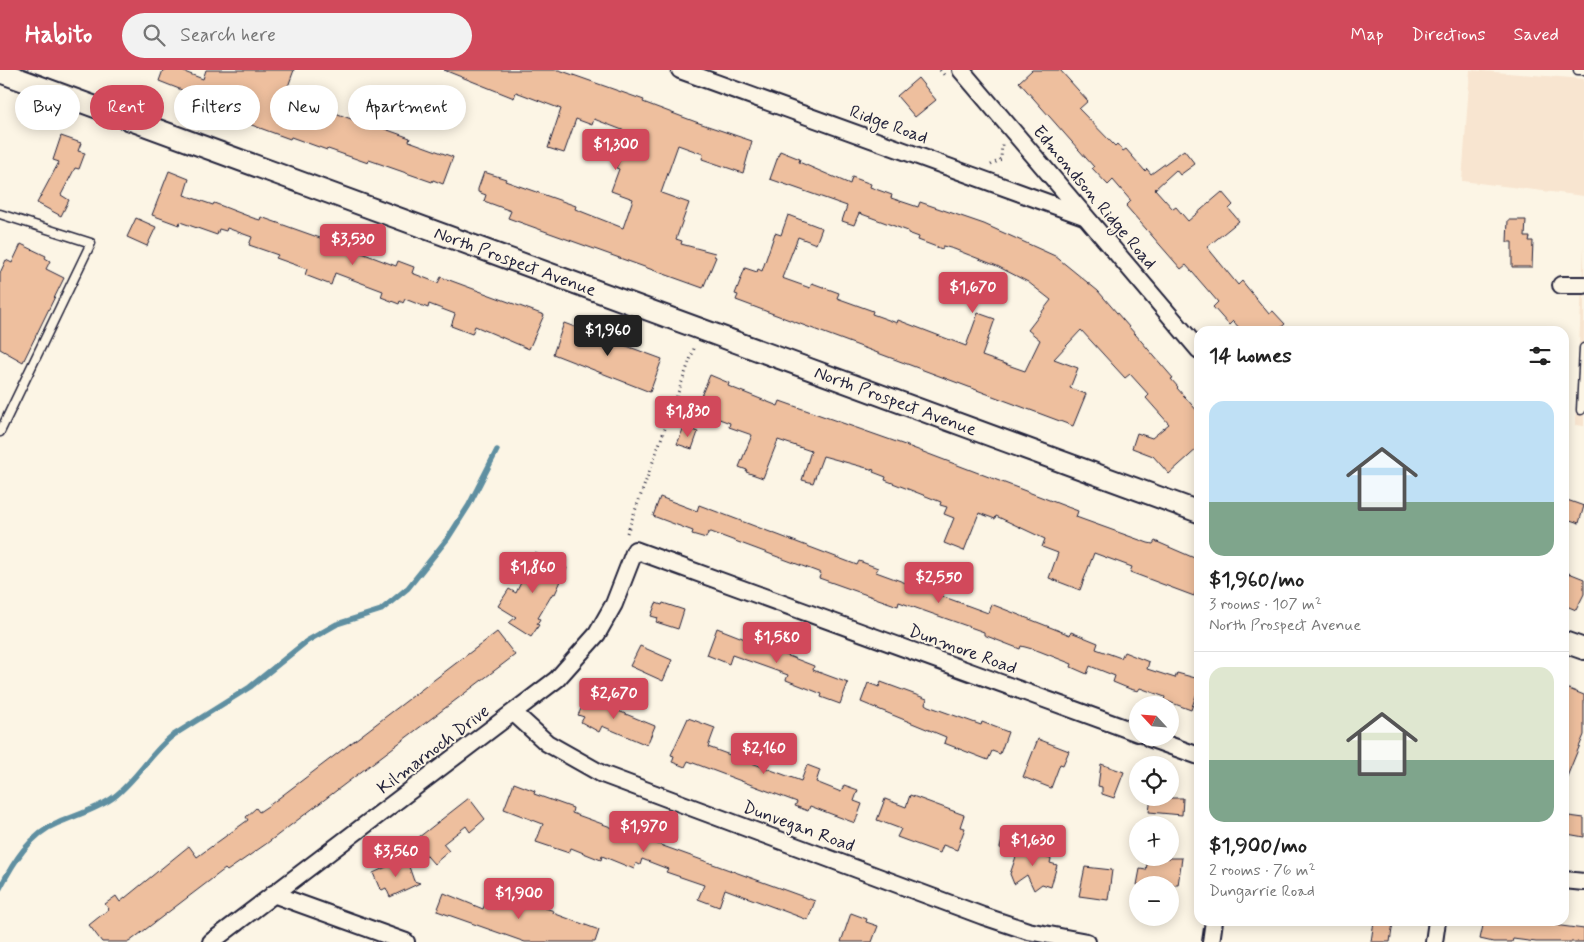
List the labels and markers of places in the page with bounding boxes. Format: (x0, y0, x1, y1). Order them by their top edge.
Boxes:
pin: $1,300 (575, 128, 657, 171)
pin: $3,530 (312, 224, 394, 266)
pin: $1,670 (932, 272, 1014, 314)
pin: $1,960 (567, 314, 649, 357)
pin: $1,830 (647, 396, 729, 438)
pin: $1,860 (492, 552, 574, 594)
pin: $2,550 (898, 562, 980, 604)
pin: $1,580 (736, 622, 818, 664)
pin: $2,670 (573, 678, 655, 720)
pin: $2,160 (723, 732, 805, 775)
pin: $1,970 (603, 810, 685, 853)
pin: $1,630 (992, 824, 1074, 867)
pin: $3,560 (355, 836, 437, 878)
pin: $1,900 (478, 878, 560, 920)

